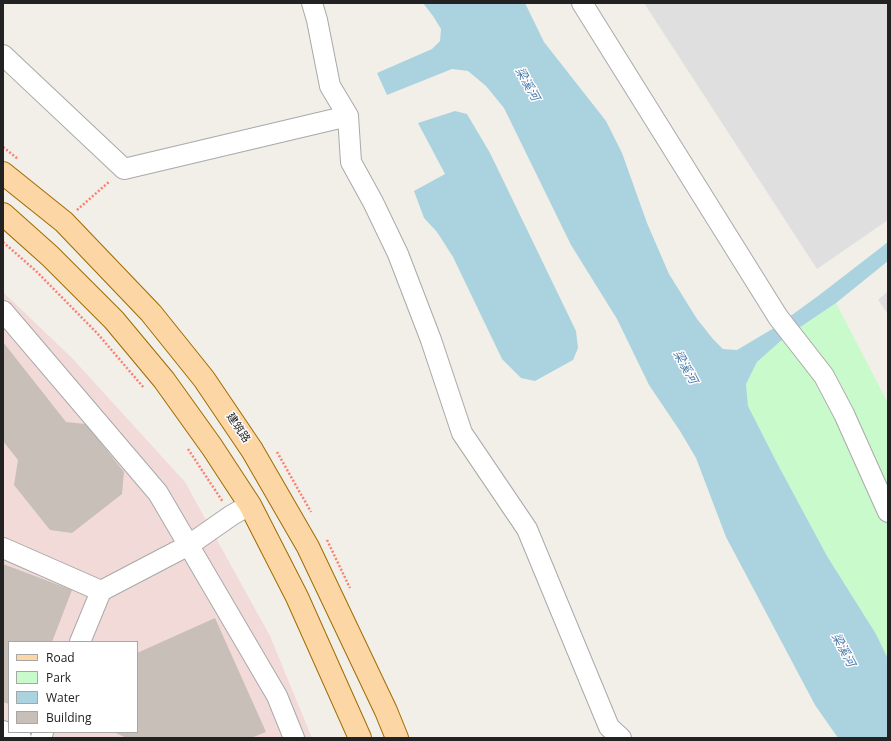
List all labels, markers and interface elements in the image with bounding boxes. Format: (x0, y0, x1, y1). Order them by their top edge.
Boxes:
water label: 梁溪河 (512, 65, 542, 103)
water label: 梁溪河 (670, 348, 700, 386)
street label: 建筑路 (223, 411, 253, 445)
water label: 梁溪河 (828, 631, 858, 669)
legend (8, 641, 138, 733)
text: Road (46, 649, 75, 666)
text: Park (46, 669, 71, 686)
text: Water (46, 689, 80, 706)
text: Building (46, 709, 91, 726)

